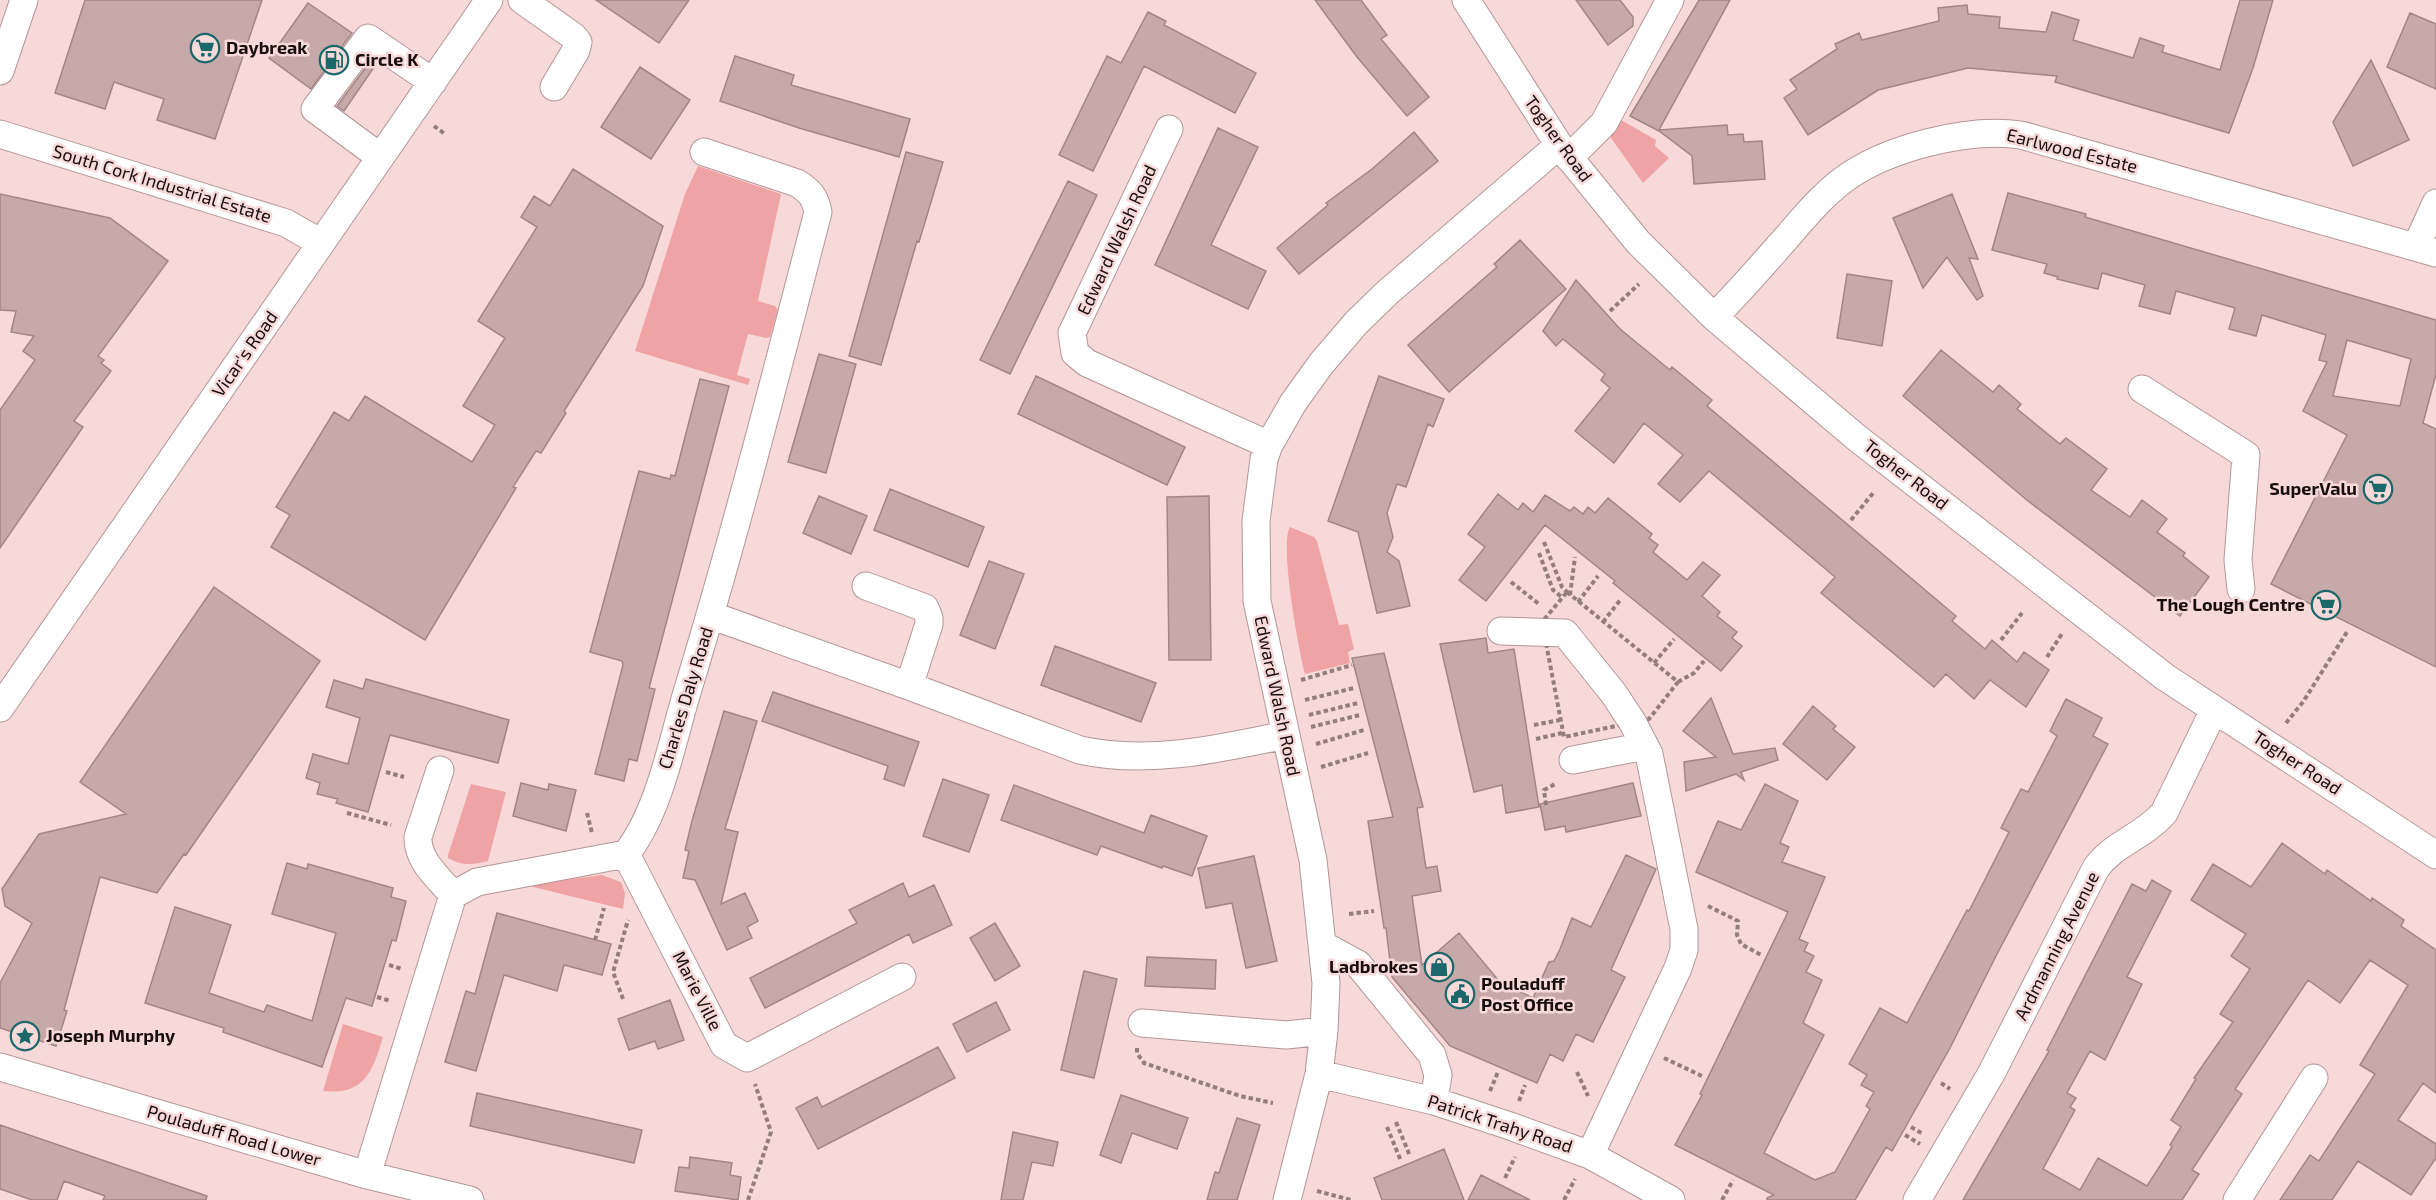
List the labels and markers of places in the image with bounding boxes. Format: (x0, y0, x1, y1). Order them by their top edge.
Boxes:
supermarket icon: Daybreak (189, 32, 221, 64)
place label: Daybreak (226, 36, 307, 58)
fuel station icon: Circle K (318, 44, 350, 76)
place label: Circle K (355, 48, 419, 70)
supermarket icon: SuperValu (2362, 473, 2394, 505)
place label: SuperValu (2269, 477, 2357, 499)
supermarket icon: The Lough Centre (2310, 589, 2342, 621)
place label: The Lough Centre (2157, 593, 2305, 615)
shop icon: Ladbrokes (1423, 951, 1455, 983)
place label: Ladbrokes (1329, 955, 1418, 977)
place label: Pouladuff Post Office (1481, 972, 1573, 1015)
public building icon: Pouladuff Post Office (1444, 978, 1476, 1010)
place icon: Joseph Murphy (9, 1020, 41, 1052)
place label: Joseph Murphy (46, 1024, 176, 1046)

